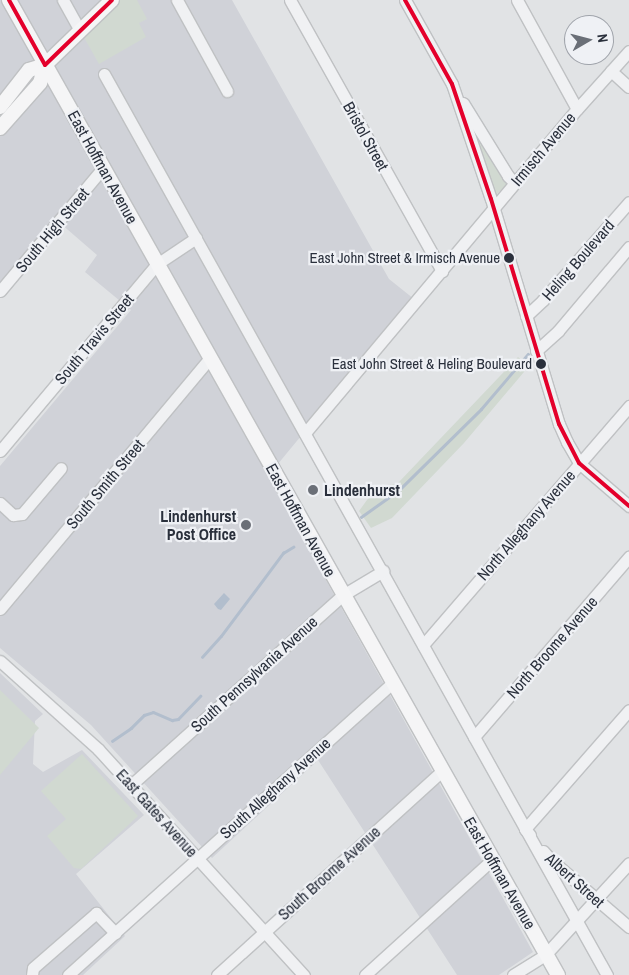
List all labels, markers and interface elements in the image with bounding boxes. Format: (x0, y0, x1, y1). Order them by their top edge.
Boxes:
north arrow (564, 15, 614, 65)
text: N (593, 33, 612, 43)
street label: Bristol Street (339, 98, 393, 174)
street label: East Hoffman Avenue (64, 107, 142, 227)
street label: Irmisch Avenue (506, 108, 580, 190)
street label: South High Street (11, 184, 93, 276)
street label: Heling Boulevard (538, 216, 618, 304)
place label: East John Street & Irmisch Avenue (309, 249, 500, 267)
marker: East John Street & Irmisch Avenue (504, 253, 514, 263)
street label: South Travis Street (50, 290, 138, 388)
place label: East John Street & Heling Boulevard (332, 355, 532, 373)
marker: East John Street & Heling Boulevard (536, 359, 546, 369)
street label: South Smith Street (62, 435, 148, 533)
street label: East Hoffman Avenue (262, 460, 340, 580)
street label: North Alleghany Avenue (472, 465, 580, 585)
place label: Lindenhurst (324, 480, 400, 500)
marker: Lindenhurst (306, 483, 320, 497)
place label: Lindenhurst Post Office (160, 506, 236, 544)
marker: Lindenhurst Post Office (240, 519, 252, 531)
street label: North Broome Avenue (502, 592, 602, 702)
street label: South Pennsylvania Avenue (186, 612, 322, 736)
street label: South Alleghany Avenue (215, 733, 335, 843)
street label: East Gates Avenue (112, 765, 202, 861)
street label: East Hoffman Avenue (460, 813, 540, 933)
street label: South Broome Avenue (274, 822, 384, 924)
street label: Albert Street (541, 848, 609, 912)

